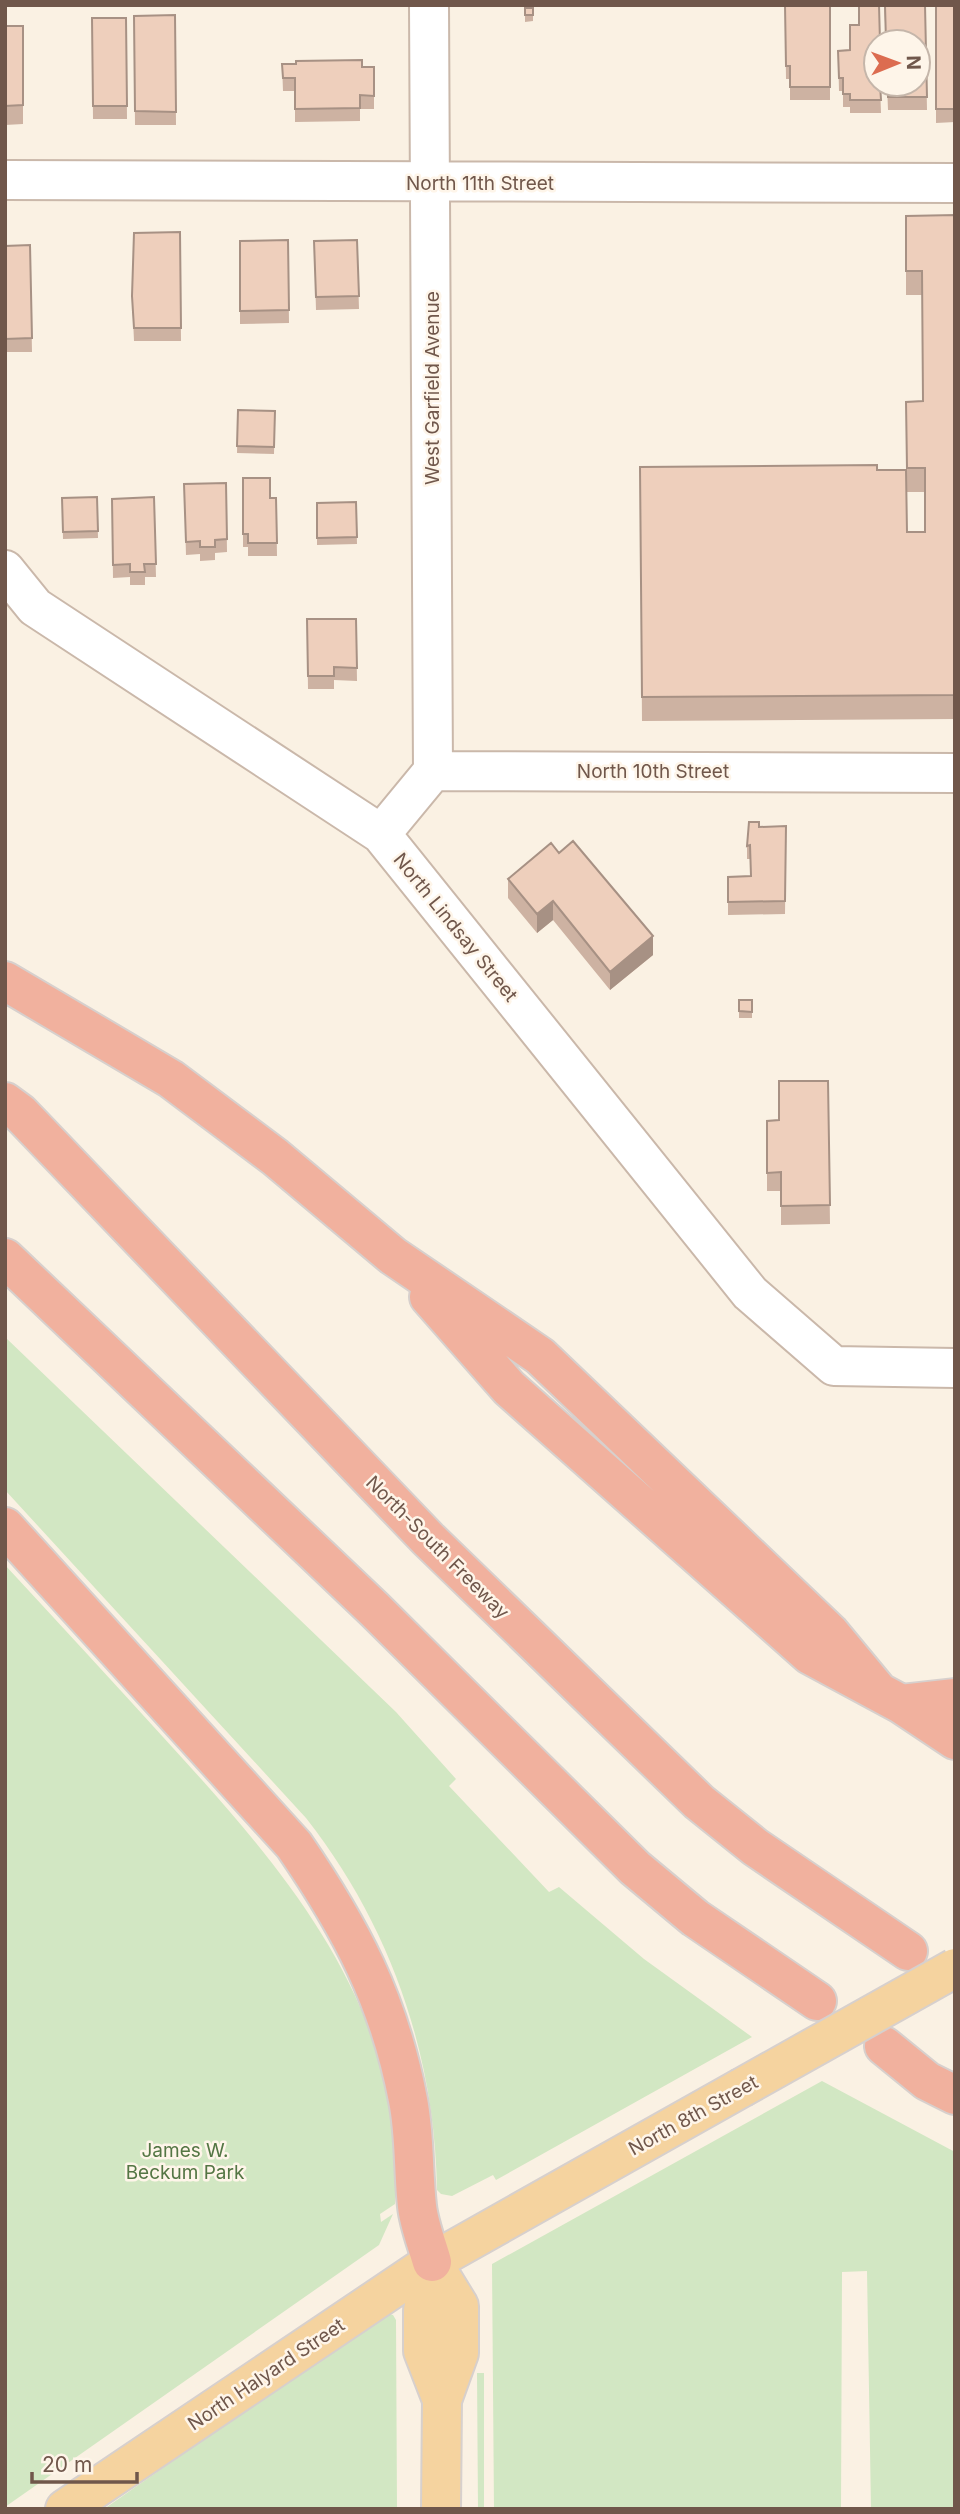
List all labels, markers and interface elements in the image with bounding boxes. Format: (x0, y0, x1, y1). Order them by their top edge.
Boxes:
north arrow (862, 28, 932, 98)
text: N (902, 55, 925, 70)
street label: North 11th Street (406, 172, 554, 195)
street label: West Garfield Avenue (421, 291, 444, 485)
street label: North 10th Street (577, 760, 729, 783)
street label: North Lindsay Street (389, 848, 523, 1006)
street label: North-South Freeway (361, 1471, 514, 1624)
street label: North 8th Street (625, 2070, 762, 2160)
park label: James W. Beckum Park (126, 2139, 245, 2184)
street label: North Halyard Street (184, 2313, 349, 2435)
scale bar (32, 2440, 136, 2484)
text: 20 m (42, 2452, 92, 2477)

